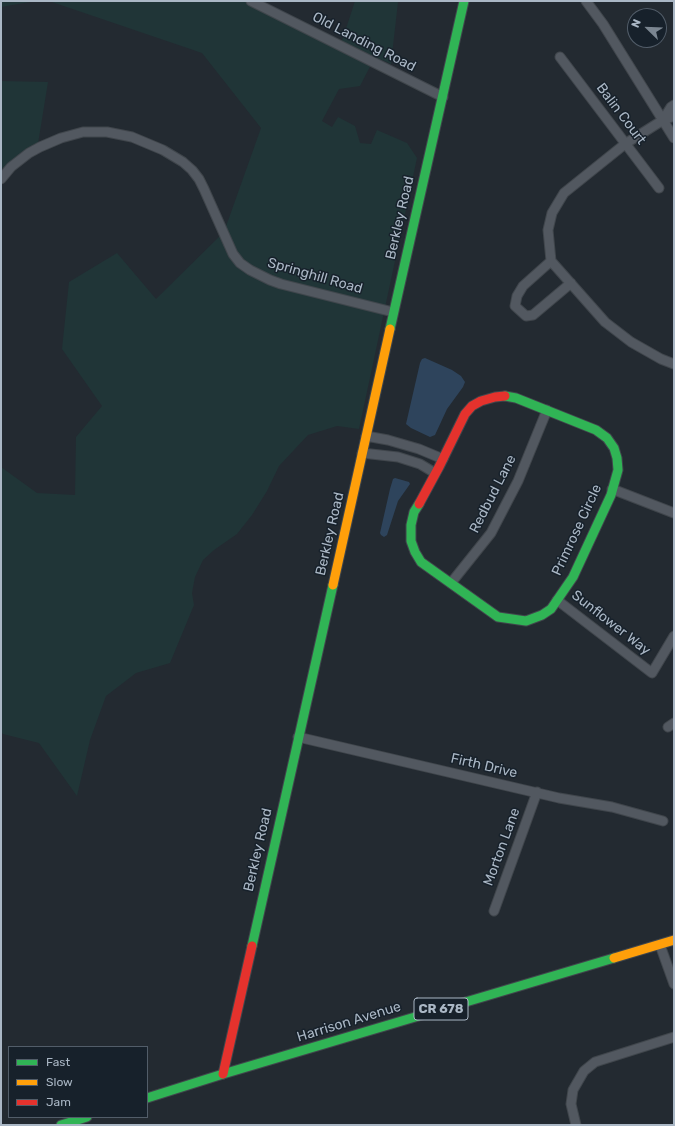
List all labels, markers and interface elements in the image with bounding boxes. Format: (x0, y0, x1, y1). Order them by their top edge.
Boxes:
north arrow (627, 8, 667, 48)
street label: Old Landing Road (309, 9, 419, 75)
text: N (629, 17, 644, 30)
street label: Balin Court (593, 80, 649, 148)
street label: Berkley Road (382, 175, 418, 261)
street label: Springhill Road (266, 254, 364, 298)
street label: Redbud Lane (466, 452, 520, 536)
street label: Primrose Circle (549, 482, 605, 578)
street label: Berkley Road (312, 491, 348, 577)
street label: Sunflower Way (568, 587, 654, 659)
street label: Firth Drive (449, 750, 519, 782)
street label: Morton Lane (480, 806, 524, 888)
street label: Berkley Road (240, 807, 276, 893)
street label: Harrison Avenue (295, 998, 403, 1046)
road number: CR 678 (414, 998, 468, 1020)
legend (8, 1046, 148, 1118)
text: Fast (46, 1055, 70, 1069)
text: Slow (46, 1075, 73, 1089)
text: Jam (46, 1095, 71, 1109)

